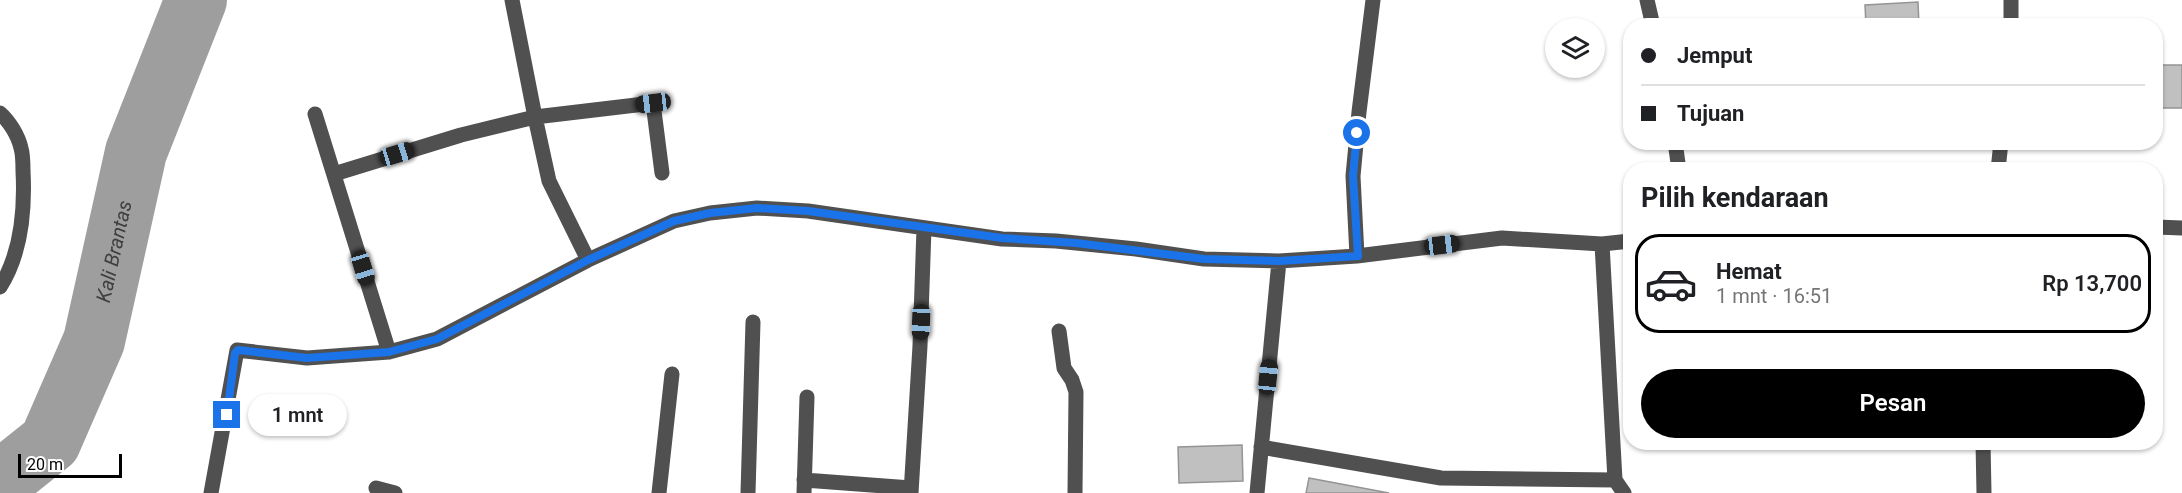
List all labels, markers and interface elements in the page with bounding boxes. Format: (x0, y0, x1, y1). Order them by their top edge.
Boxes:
map controls (1545, 18, 1605, 78)
button: layers (1545, 18, 1605, 78)
text: Jemput (1677, 43, 1752, 68)
car (634, 92, 672, 114)
text: Tujuan (1677, 101, 1744, 126)
route start (1343, 119, 1370, 146)
car (377, 140, 417, 168)
text: Pilih kendaraan (1641, 182, 1829, 214)
water label: Kali Brantas (91, 198, 137, 305)
car (1423, 234, 1461, 256)
car (349, 248, 377, 288)
icon: car (1644, 257, 1698, 311)
text: Hemat (1716, 259, 1782, 284)
text: Rp 13,700 (2042, 271, 2142, 296)
text: 1 mnt · 16:51 (1716, 284, 1832, 308)
car (911, 304, 931, 340)
car (1257, 358, 1279, 396)
button: Pesan (1641, 369, 2145, 438)
callout: 1 mnt (248, 394, 347, 436)
route end (213, 401, 240, 428)
text: 1 mnt (272, 403, 323, 427)
scale bar (18, 451, 122, 478)
text: 20 m (27, 455, 63, 474)

